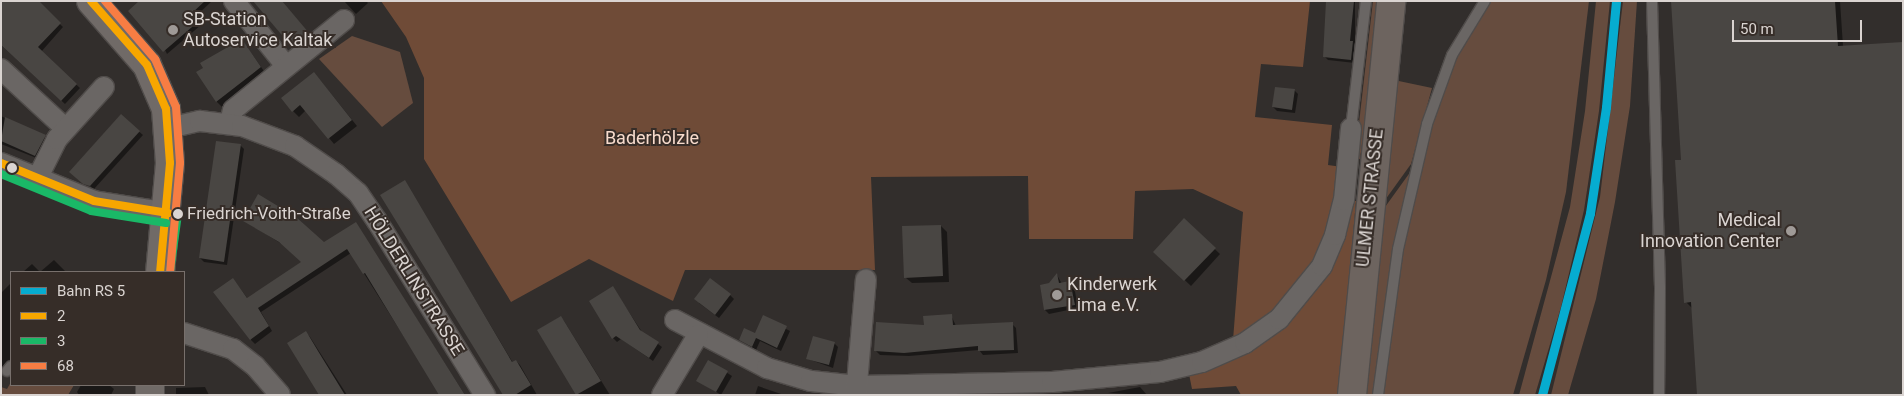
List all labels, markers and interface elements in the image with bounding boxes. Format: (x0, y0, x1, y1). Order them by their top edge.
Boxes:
place label: SB-Station Autoservice Kaltak (183, 9, 332, 52)
scale bar (1734, 10, 1864, 42)
text: 50 m (1740, 20, 1774, 38)
marker: SB-Station Autoservice Kaltak (167, 24, 179, 36)
park label: Baderhölzle (605, 127, 699, 149)
street label: ULMER STRASSE (1352, 128, 1388, 268)
unlabelled marker (7, 163, 17, 173)
street label: HÖLDERLINSTRASSE (359, 203, 469, 359)
place label: Friedrich-Voith-Straße (187, 204, 351, 224)
marker: Friedrich-Voith-Straße (173, 209, 183, 219)
place label: Medical Innovation Center (1640, 210, 1781, 252)
marker: Medical Innovation Center (1785, 225, 1797, 237)
legend (10, 271, 185, 386)
place label: Kinderwerk Lima e.V. (1067, 274, 1157, 316)
text: Bahn RS 5 (57, 282, 125, 300)
marker: Kinderwerk Lima e.V. (1051, 289, 1063, 301)
text: 2 (57, 307, 65, 325)
text: 3 (57, 332, 65, 350)
text: 68 (57, 357, 74, 375)

